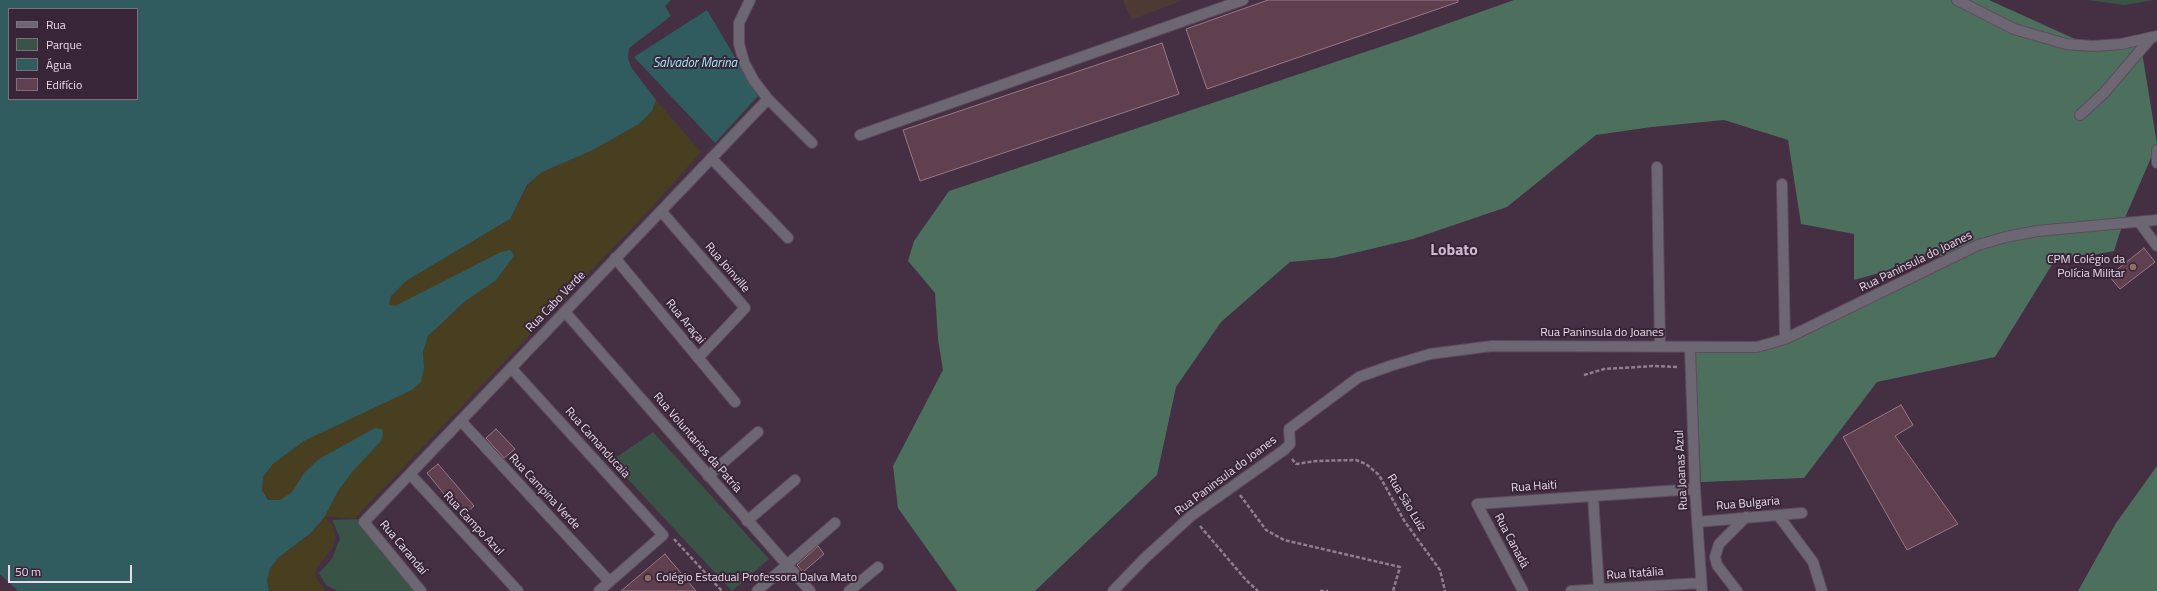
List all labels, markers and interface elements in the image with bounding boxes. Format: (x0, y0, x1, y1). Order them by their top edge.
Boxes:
legend (8, 8, 138, 100)
text: Rua (46, 15, 66, 34)
text: Parque (46, 35, 82, 54)
text: Água (46, 55, 72, 74)
water label: Salvador Marina (653, 56, 737, 72)
text: Edifício (46, 75, 82, 94)
street label: Rua Paninsula do Joanes (1857, 228, 1975, 296)
street label: Rua Joinville (702, 240, 752, 296)
district label: Lobato (1430, 241, 1478, 261)
place label: CPM Colégio da Polícia Militar (2047, 253, 2125, 281)
marker: CPM Colégio da Polícia Militar (2128, 262, 2138, 272)
street label: Rua Cabo Verde (523, 268, 589, 336)
street label: Rua Araçai (662, 297, 708, 347)
street label: Rua Paninsula do Joanes (1540, 326, 1664, 340)
street label: Rua Voluntarios da Patría (650, 390, 744, 496)
street label: Rua Camanducaia (562, 405, 632, 481)
street label: Rua Joanas Azul (1673, 429, 1691, 511)
street label: Rua Paninsula do Joanes (1172, 433, 1280, 519)
street label: Rua Campina Verde (505, 451, 583, 533)
street label: Rua São Luiz (1383, 472, 1429, 534)
street label: Rua Haiti (1511, 478, 1557, 496)
street label: Rua Campo Azul (440, 489, 506, 559)
street label: Rua Bulgaria (1716, 494, 1780, 514)
street label: Rua Canadá (1491, 511, 1531, 571)
street label: Rua Carandaí (376, 518, 430, 578)
scale bar (10, 557, 134, 583)
text: 50 m (15, 562, 41, 581)
street label: Rua Itatália (1606, 565, 1664, 583)
place label: Colégio Estadual Professora Dalva Mato (656, 571, 857, 585)
marker: Colégio Estadual Professora Dalva Mato (643, 573, 653, 583)

